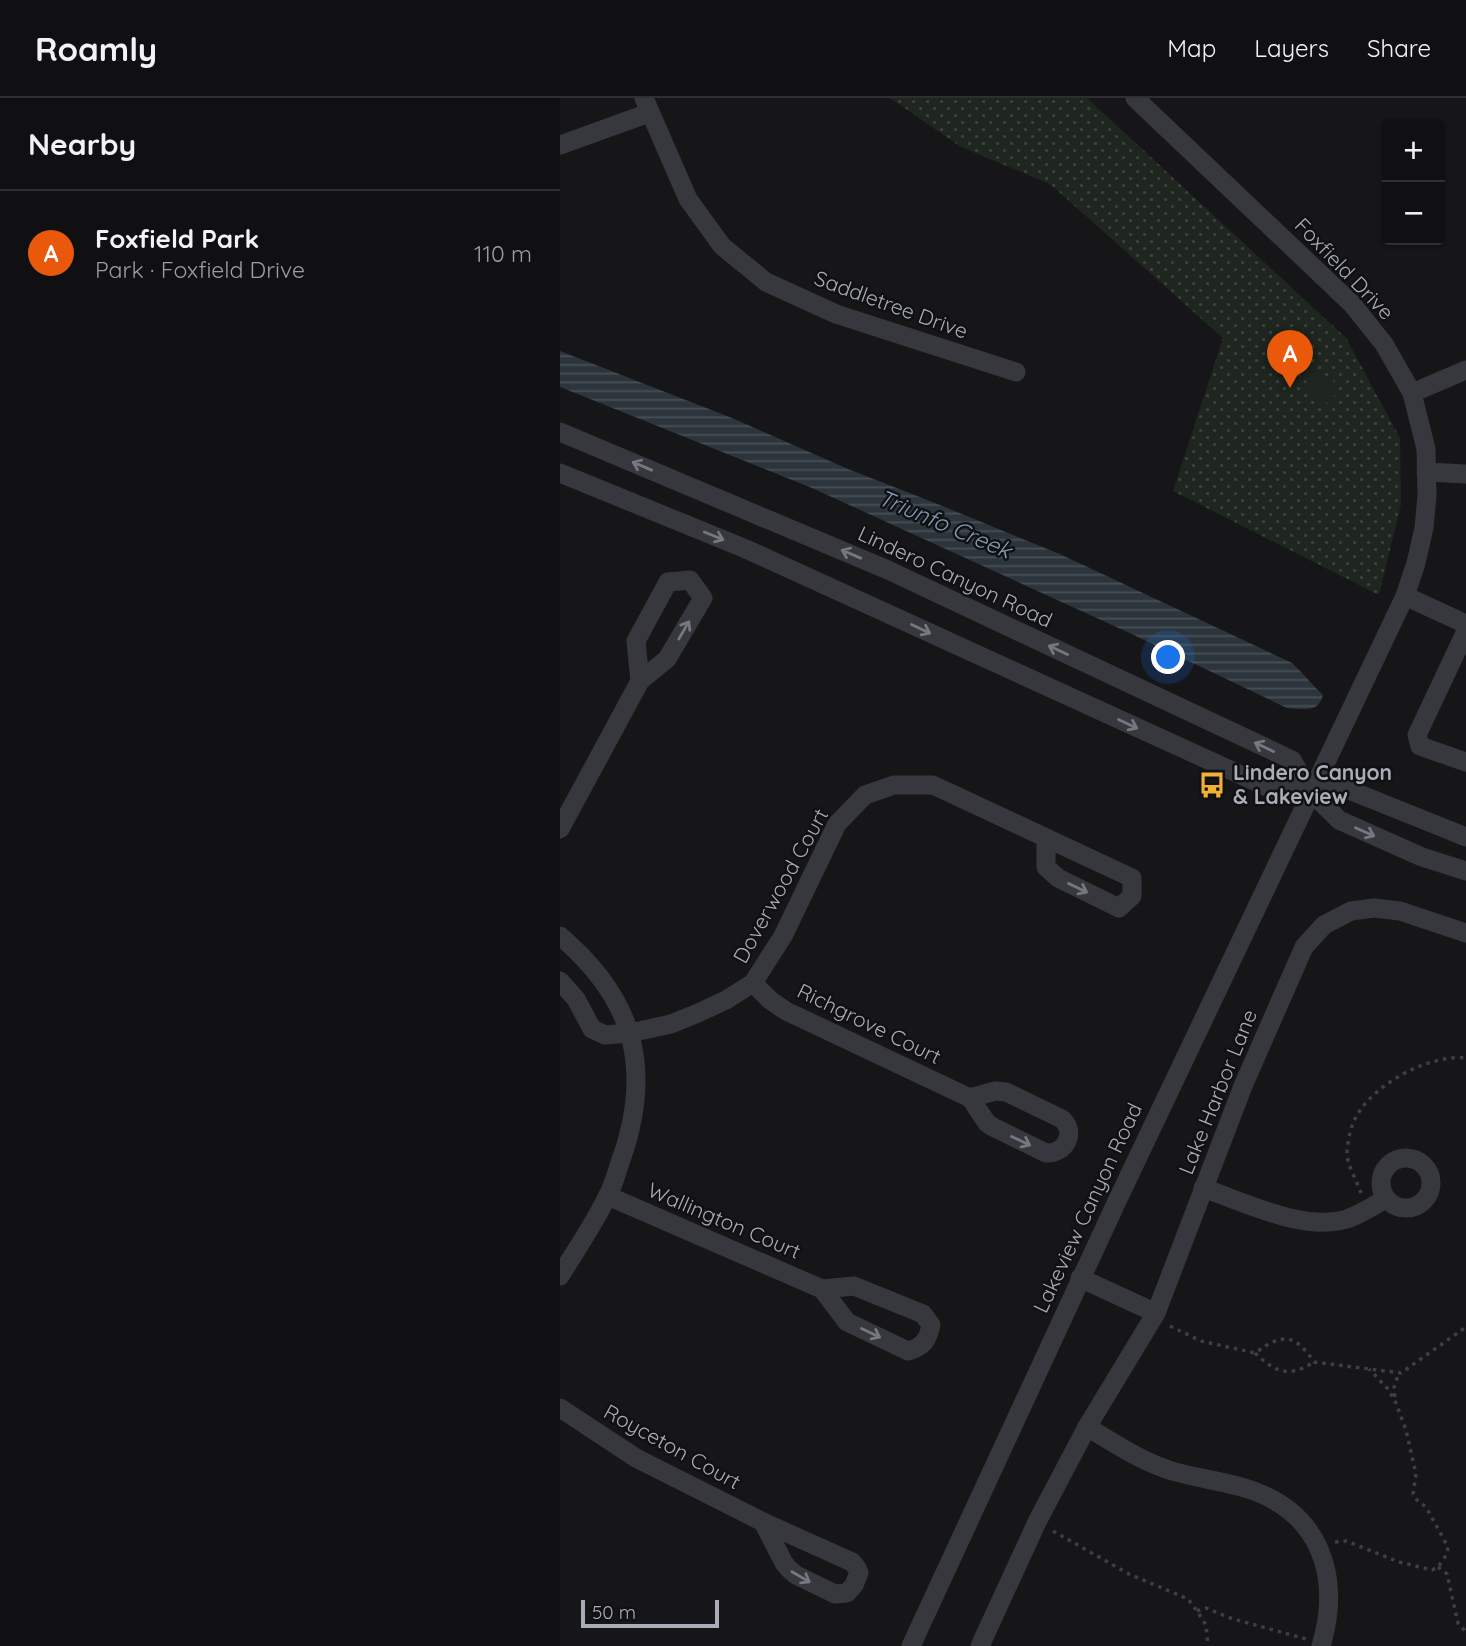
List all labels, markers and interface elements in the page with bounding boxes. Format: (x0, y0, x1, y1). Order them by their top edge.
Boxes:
text: Roamly (35, 28, 157, 69)
text: Map (1167, 33, 1216, 63)
text: Layers (1254, 33, 1329, 63)
text: Share (1367, 33, 1431, 63)
map controls (1382, 119, 1445, 245)
button: + (1382, 119, 1445, 182)
text: Nearby (28, 125, 136, 163)
button: − (1382, 182, 1445, 245)
street label: Foxfield Drive (1290, 212, 1400, 325)
text: Foxfield Park (95, 222, 259, 255)
text: A (44, 239, 58, 268)
text: 110 m (474, 239, 532, 268)
text: Park · Foxfield Drive (95, 255, 305, 284)
street label: Saddletree Drive (811, 264, 972, 344)
pin: A (1267, 330, 1313, 388)
one-way arrow (631, 459, 653, 472)
water label: Triunfo Creek (874, 482, 1018, 565)
street label: Lindero Canyon Road (854, 520, 1057, 633)
one-way arrow (703, 531, 724, 544)
one-way arrow (841, 547, 863, 560)
one-way arrow (677, 621, 691, 641)
one-way arrow (911, 624, 932, 637)
your location (1151, 640, 1185, 674)
one-way arrow (1048, 642, 1069, 656)
one-way arrow (1117, 718, 1139, 731)
one-way arrow (1254, 740, 1275, 753)
place label: Lindero Canyon & Lakeview (1233, 759, 1392, 809)
bus stop icon: Lindero Canyon & Lakeview (1197, 770, 1227, 800)
street label: Doverwood Court (727, 804, 833, 967)
one-way arrow (1354, 826, 1375, 839)
one-way arrow (1067, 882, 1088, 896)
street label: Richgrove Court (793, 977, 946, 1069)
street label: Lake Harbor Lane (1172, 1005, 1262, 1178)
street label: Lakeview Canyon Road (1027, 1099, 1147, 1317)
one-way arrow (1010, 1135, 1031, 1148)
street label: Wallington Court (644, 1176, 805, 1264)
one-way arrow (860, 1328, 881, 1341)
street label: Royceton Court (600, 1398, 745, 1494)
one-way arrow (790, 1571, 811, 1584)
scale bar (581, 1597, 719, 1629)
text: 50 m (592, 1600, 636, 1624)

